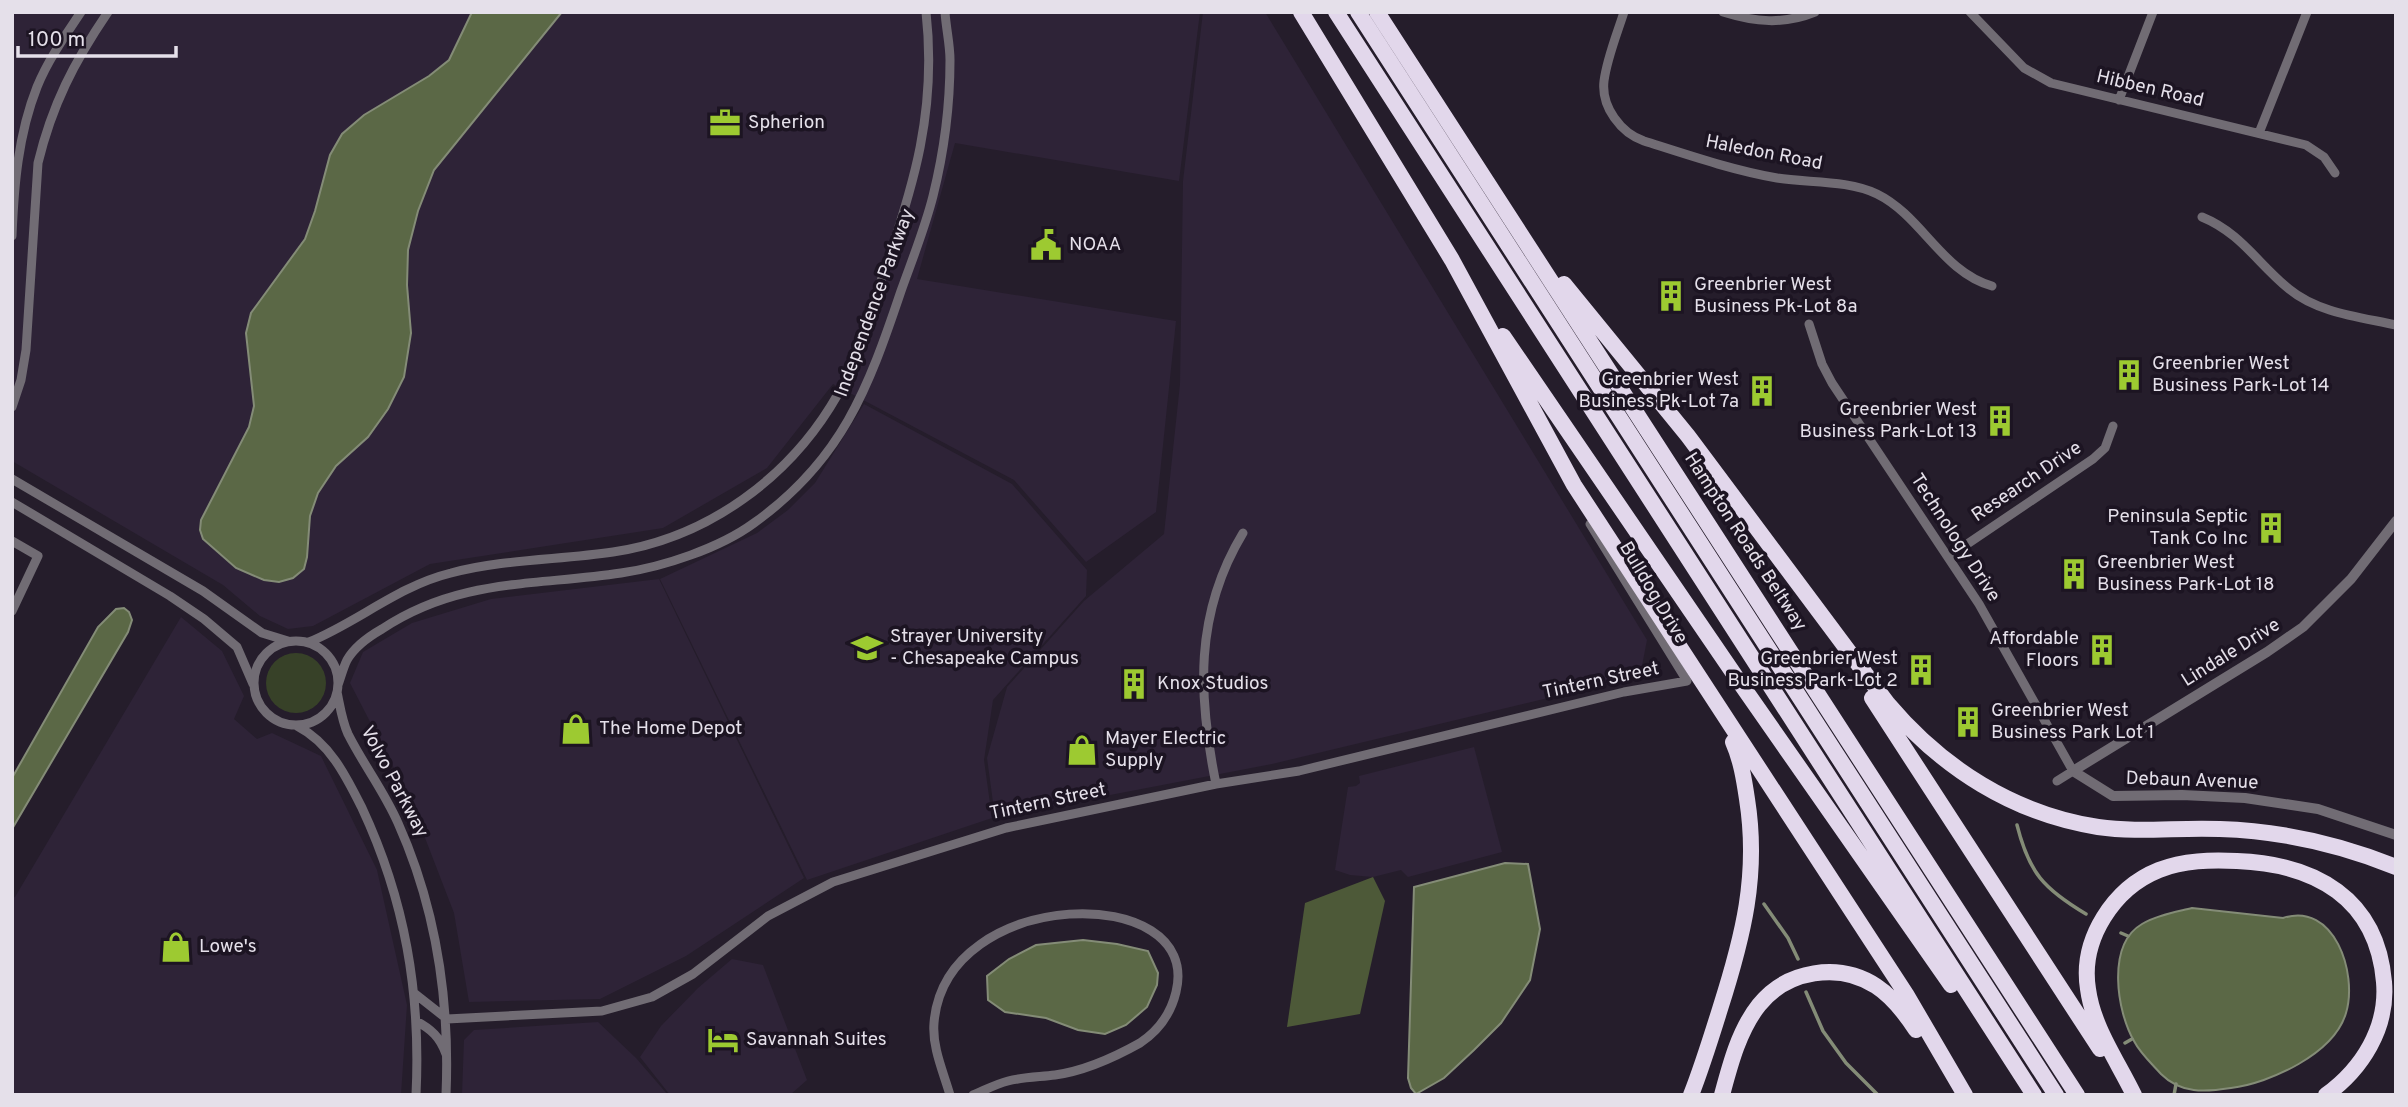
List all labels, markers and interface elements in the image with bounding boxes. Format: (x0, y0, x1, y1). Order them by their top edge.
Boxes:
scale bar (18, 14, 175, 58)
text: 100 m (28, 27, 85, 54)
street label: Hibben Road (2094, 65, 2206, 113)
office icon: Spherion (708, 106, 742, 140)
place label: Spherion (748, 111, 825, 135)
street label: Haledon Road (1703, 130, 1825, 176)
street label: Independence Parkway (830, 206, 920, 400)
public building icon: NOAA (1029, 228, 1063, 262)
place label: NOAA (1069, 233, 1121, 257)
place label: Greenbrier West Business Pk-Lot 8a (1694, 273, 1858, 319)
building icon: Greenbrier West Business Pk-Lot 8a (1654, 279, 1688, 313)
place label: Greenbrier West Business Park-Lot 14 (2152, 352, 2330, 398)
building icon: Greenbrier West Business Park-Lot 14 (2112, 358, 2146, 392)
place label: Greenbrier West Business Pk-Lot 7a (1579, 368, 1739, 414)
building icon: Greenbrier West Business Pk-Lot 7a (1745, 374, 1779, 408)
place label: Greenbrier West Business Park-Lot 13 (1799, 398, 1977, 444)
building icon: Greenbrier West Business Park-Lot 13 (1983, 404, 2017, 438)
street label: Research Drive (1967, 436, 2087, 528)
street label: Hampton Roads Beltway (1678, 448, 1812, 636)
street label: Technology Drive (1905, 469, 2005, 607)
place label: Peninsula Septic Tank Co Inc (2107, 505, 2248, 551)
building icon: Peninsula Septic Tank Co Inc (2254, 511, 2288, 545)
street label: Bulldog Drive (1613, 538, 1693, 648)
place label: Greenbrier West Business Park-Lot 18 (2097, 551, 2275, 597)
building icon: Greenbrier West Business Park-Lot 18 (2057, 557, 2091, 591)
street label: Lindale Drive (2177, 613, 2285, 693)
place label: Strayer University - Chesapeake Campus (890, 625, 1079, 671)
place label: Affordable Floors (1989, 627, 2079, 673)
school or university icon: Strayer University - Chesapeake Campus (850, 631, 884, 665)
building icon: Affordable Floors (2085, 633, 2119, 667)
place label: Greenbrier West Business Park-Lot 2 (1727, 647, 1898, 693)
building icon: Greenbrier West Business Park-Lot 2 (1904, 653, 1938, 687)
street label: Tintern Street (1541, 657, 1661, 705)
building icon: Knox Studios (1117, 667, 1151, 701)
place label: Knox Studios (1157, 672, 1268, 696)
place label: Greenbrier West Business Park Lot 1 (1991, 699, 2155, 745)
building icon: Greenbrier West Business Park Lot 1 (1951, 705, 1985, 739)
shop icon: The Home Depot (559, 712, 593, 746)
place label: The Home Depot (599, 717, 742, 741)
street label: Volvo Parkway (354, 722, 434, 842)
place label: Mayer Electric Supply (1105, 727, 1226, 773)
shop icon: Mayer Electric Supply (1065, 733, 1099, 767)
street label: Debaun Avenue (2125, 767, 2259, 795)
street label: Tintern Street (988, 778, 1108, 826)
shop icon: Lowe's (159, 930, 193, 964)
place label: Lowe's (199, 935, 257, 959)
hotel icon: Savannah Suites (706, 1023, 740, 1057)
place label: Savannah Suites (746, 1028, 887, 1052)

